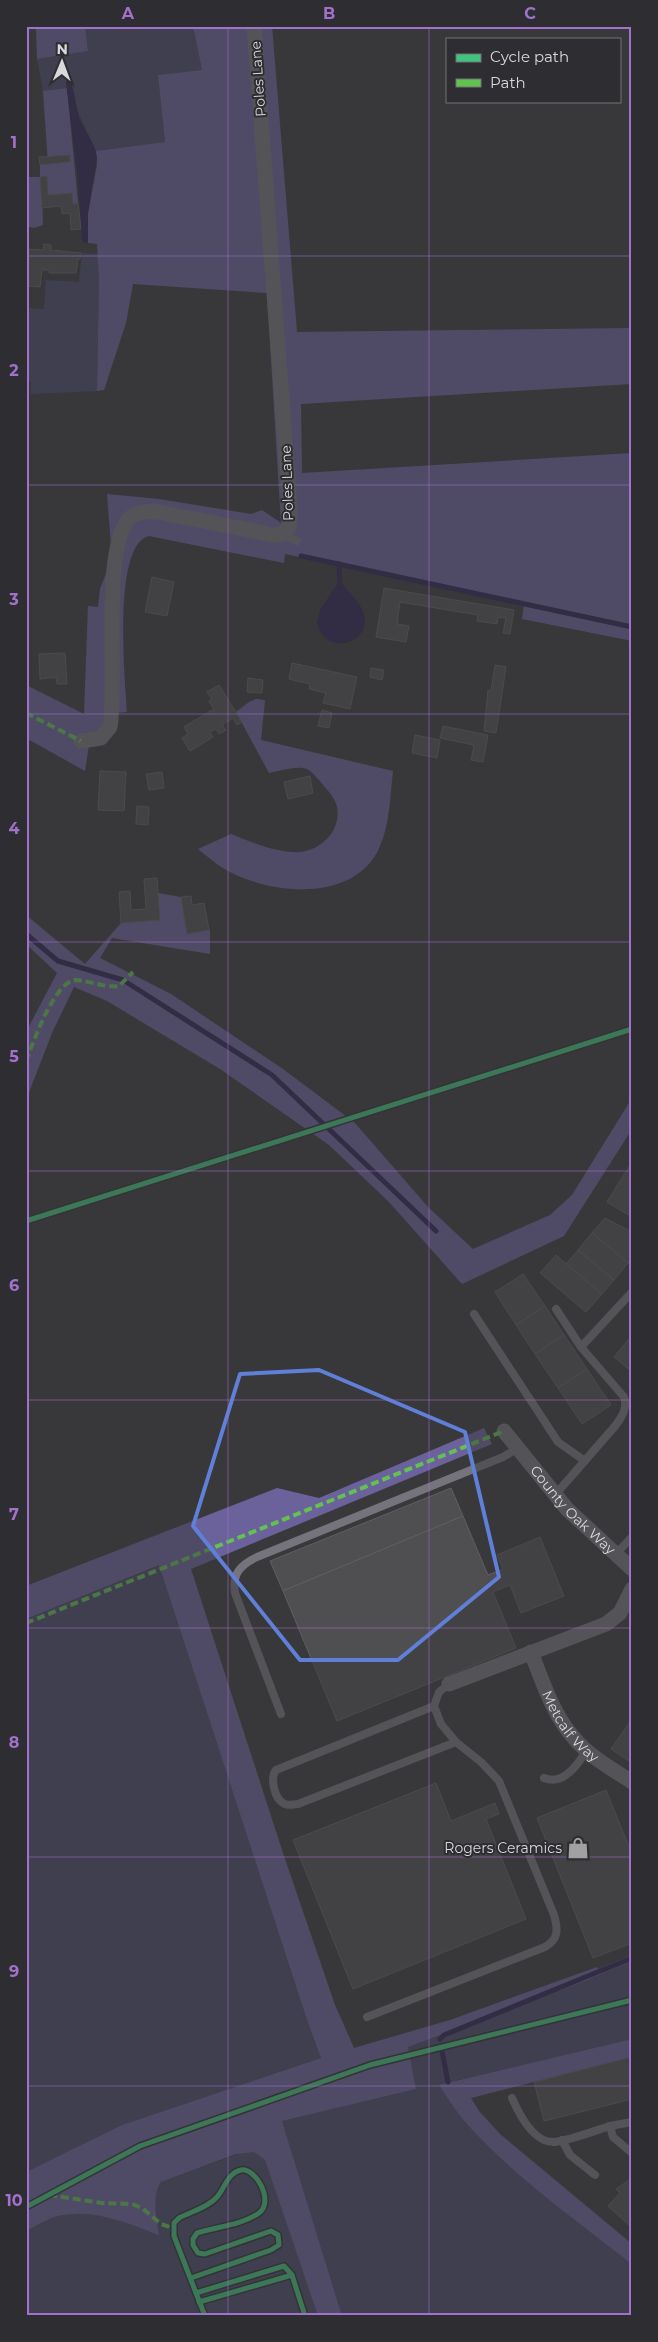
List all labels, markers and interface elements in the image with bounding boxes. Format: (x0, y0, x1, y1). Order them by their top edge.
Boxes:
text: A (121, 4, 135, 23)
text: B (323, 4, 335, 23)
text: C (524, 4, 536, 23)
north arrow (38, 38, 88, 88)
legend (446, 38, 620, 102)
text: N (56, 40, 68, 58)
street label: Poles Lane (246, 41, 270, 117)
text: Cycle path (490, 47, 569, 66)
text: Path (490, 73, 526, 92)
text: 1 (11, 133, 17, 152)
text: 2 (9, 361, 19, 380)
street label: Poles Lane (277, 445, 297, 521)
text: 3 (8, 590, 19, 609)
text: 4 (8, 819, 20, 838)
text: 5 (9, 1047, 19, 1066)
text: 6 (9, 1276, 19, 1295)
street label: County Oak Way (526, 1462, 620, 1559)
text: 7 (9, 1505, 19, 1524)
street label: Metcalf Way (538, 1687, 603, 1766)
text: 8 (9, 1733, 19, 1752)
shop icon: Rogers Ceramics (565, 1835, 591, 1861)
place label: Rogers Ceramics (444, 1839, 562, 1857)
text: 9 (9, 1962, 19, 1981)
text: 10 (5, 2191, 23, 2210)

